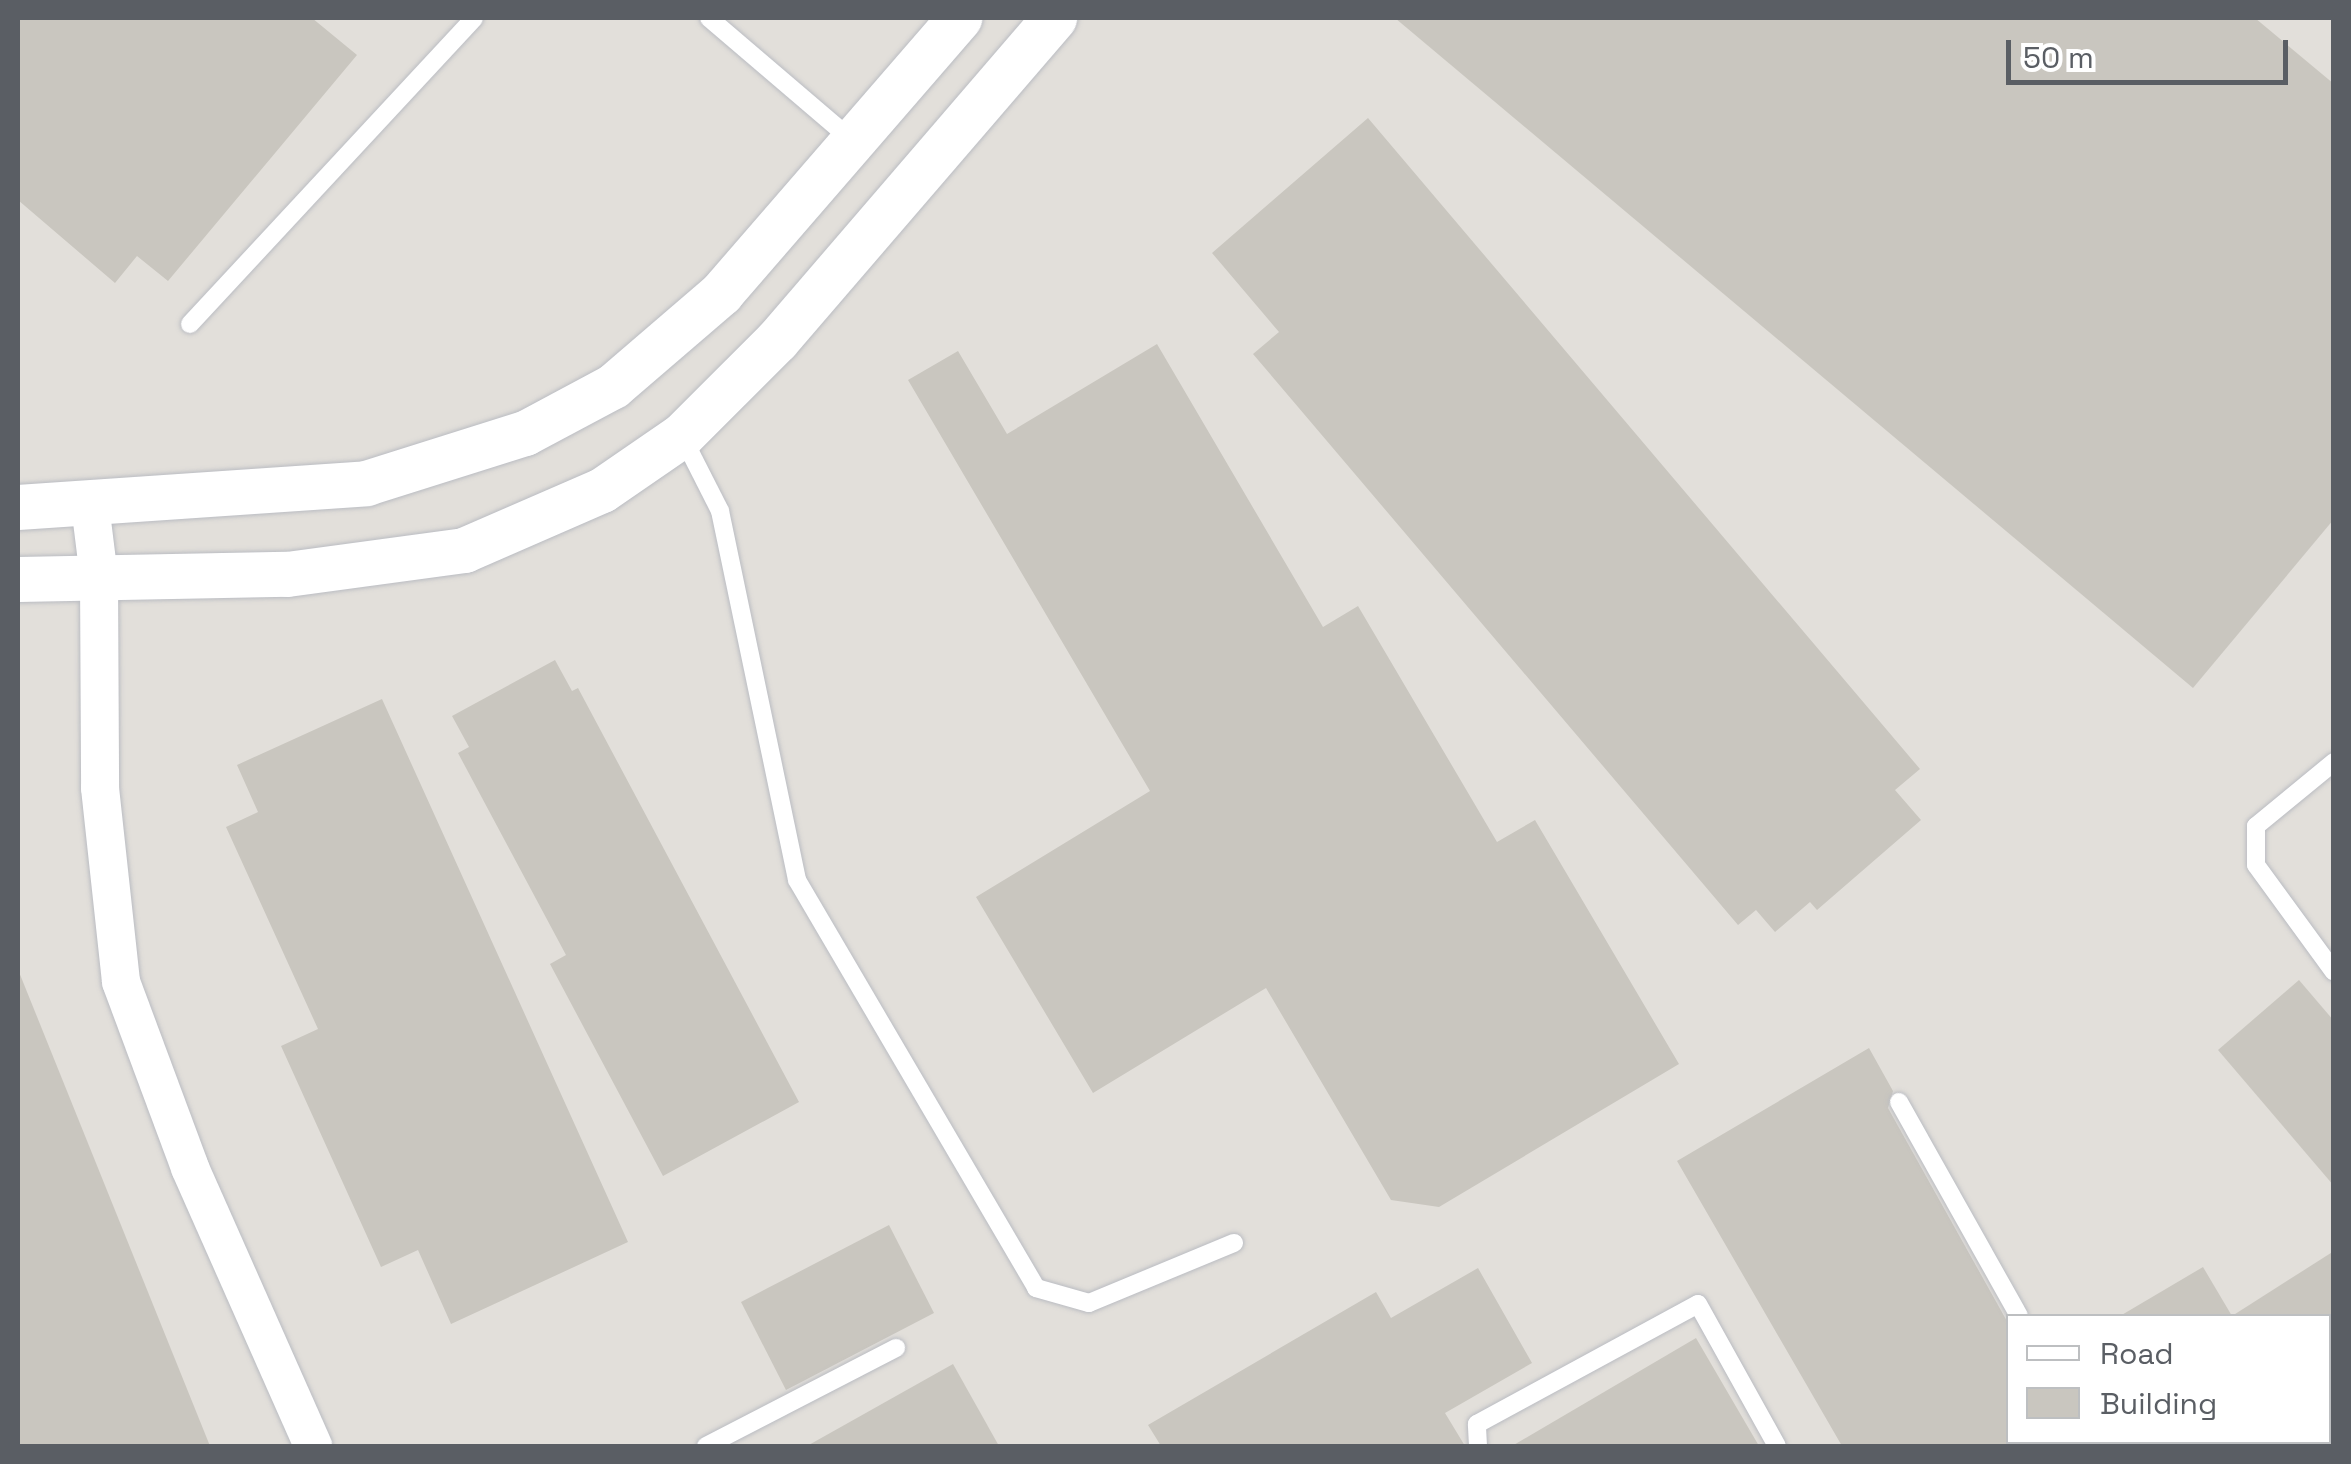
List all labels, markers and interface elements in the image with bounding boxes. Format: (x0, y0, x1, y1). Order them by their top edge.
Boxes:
scale bar (2011, 20, 2294, 82)
text: 50 m (2023, 38, 2094, 77)
legend (2006, 1314, 2331, 1444)
text: Road (2100, 1334, 2174, 1373)
text: Building (2100, 1384, 2217, 1423)

